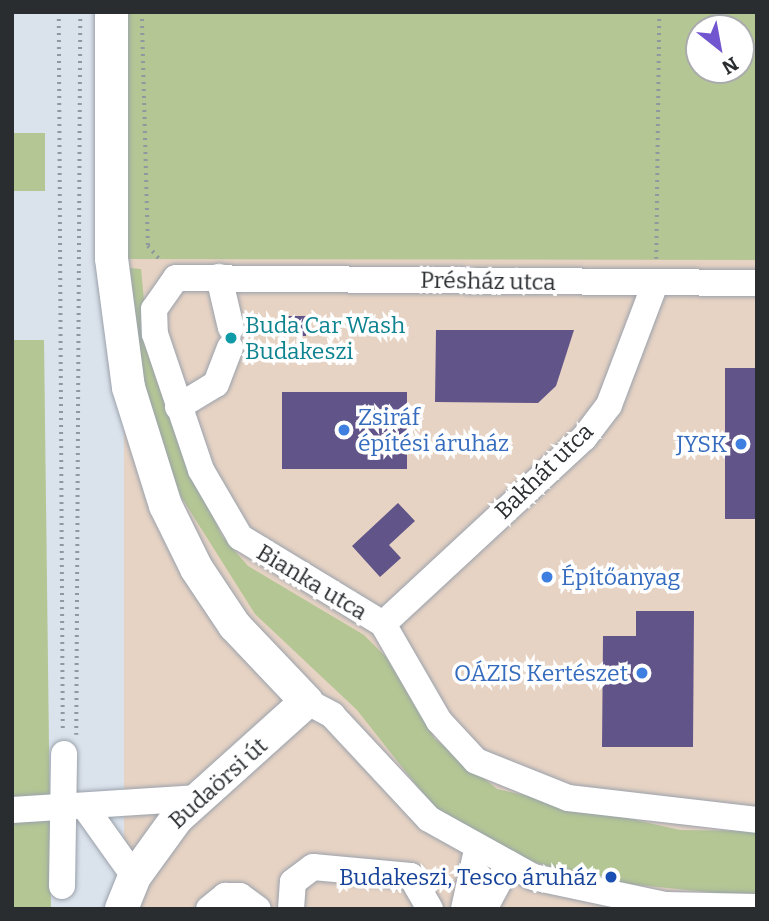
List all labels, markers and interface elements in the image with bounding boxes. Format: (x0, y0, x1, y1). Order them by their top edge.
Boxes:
north arrow (685, 14, 755, 84)
text: N (718, 52, 742, 79)
street label: Présház utca (420, 266, 556, 296)
place label: Buda Car Wash Budakeszi (245, 311, 405, 365)
marker: Buda Car Wash Budakeszi (223, 330, 239, 346)
place label: Zsiráf építési áruház (358, 403, 509, 457)
street label: Bakhát utca (489, 417, 599, 525)
marker: Zsiráf építési áruház (336, 422, 352, 438)
place label: JYSK (676, 430, 727, 458)
marker: JYSK (733, 436, 749, 452)
street label: Bianka utca (252, 538, 372, 626)
place label: Építőanyag (561, 563, 680, 591)
marker: Építőanyag (539, 569, 555, 585)
place label: OÁZIS Kertészet (454, 659, 628, 687)
marker: OÁZIS Kertészet (634, 665, 650, 681)
street label: Budaörsi út (163, 732, 273, 834)
place label: Budakeszi, Tesco áruház (339, 863, 597, 891)
marker: Budakeszi, Tesco áruház (603, 869, 619, 885)

